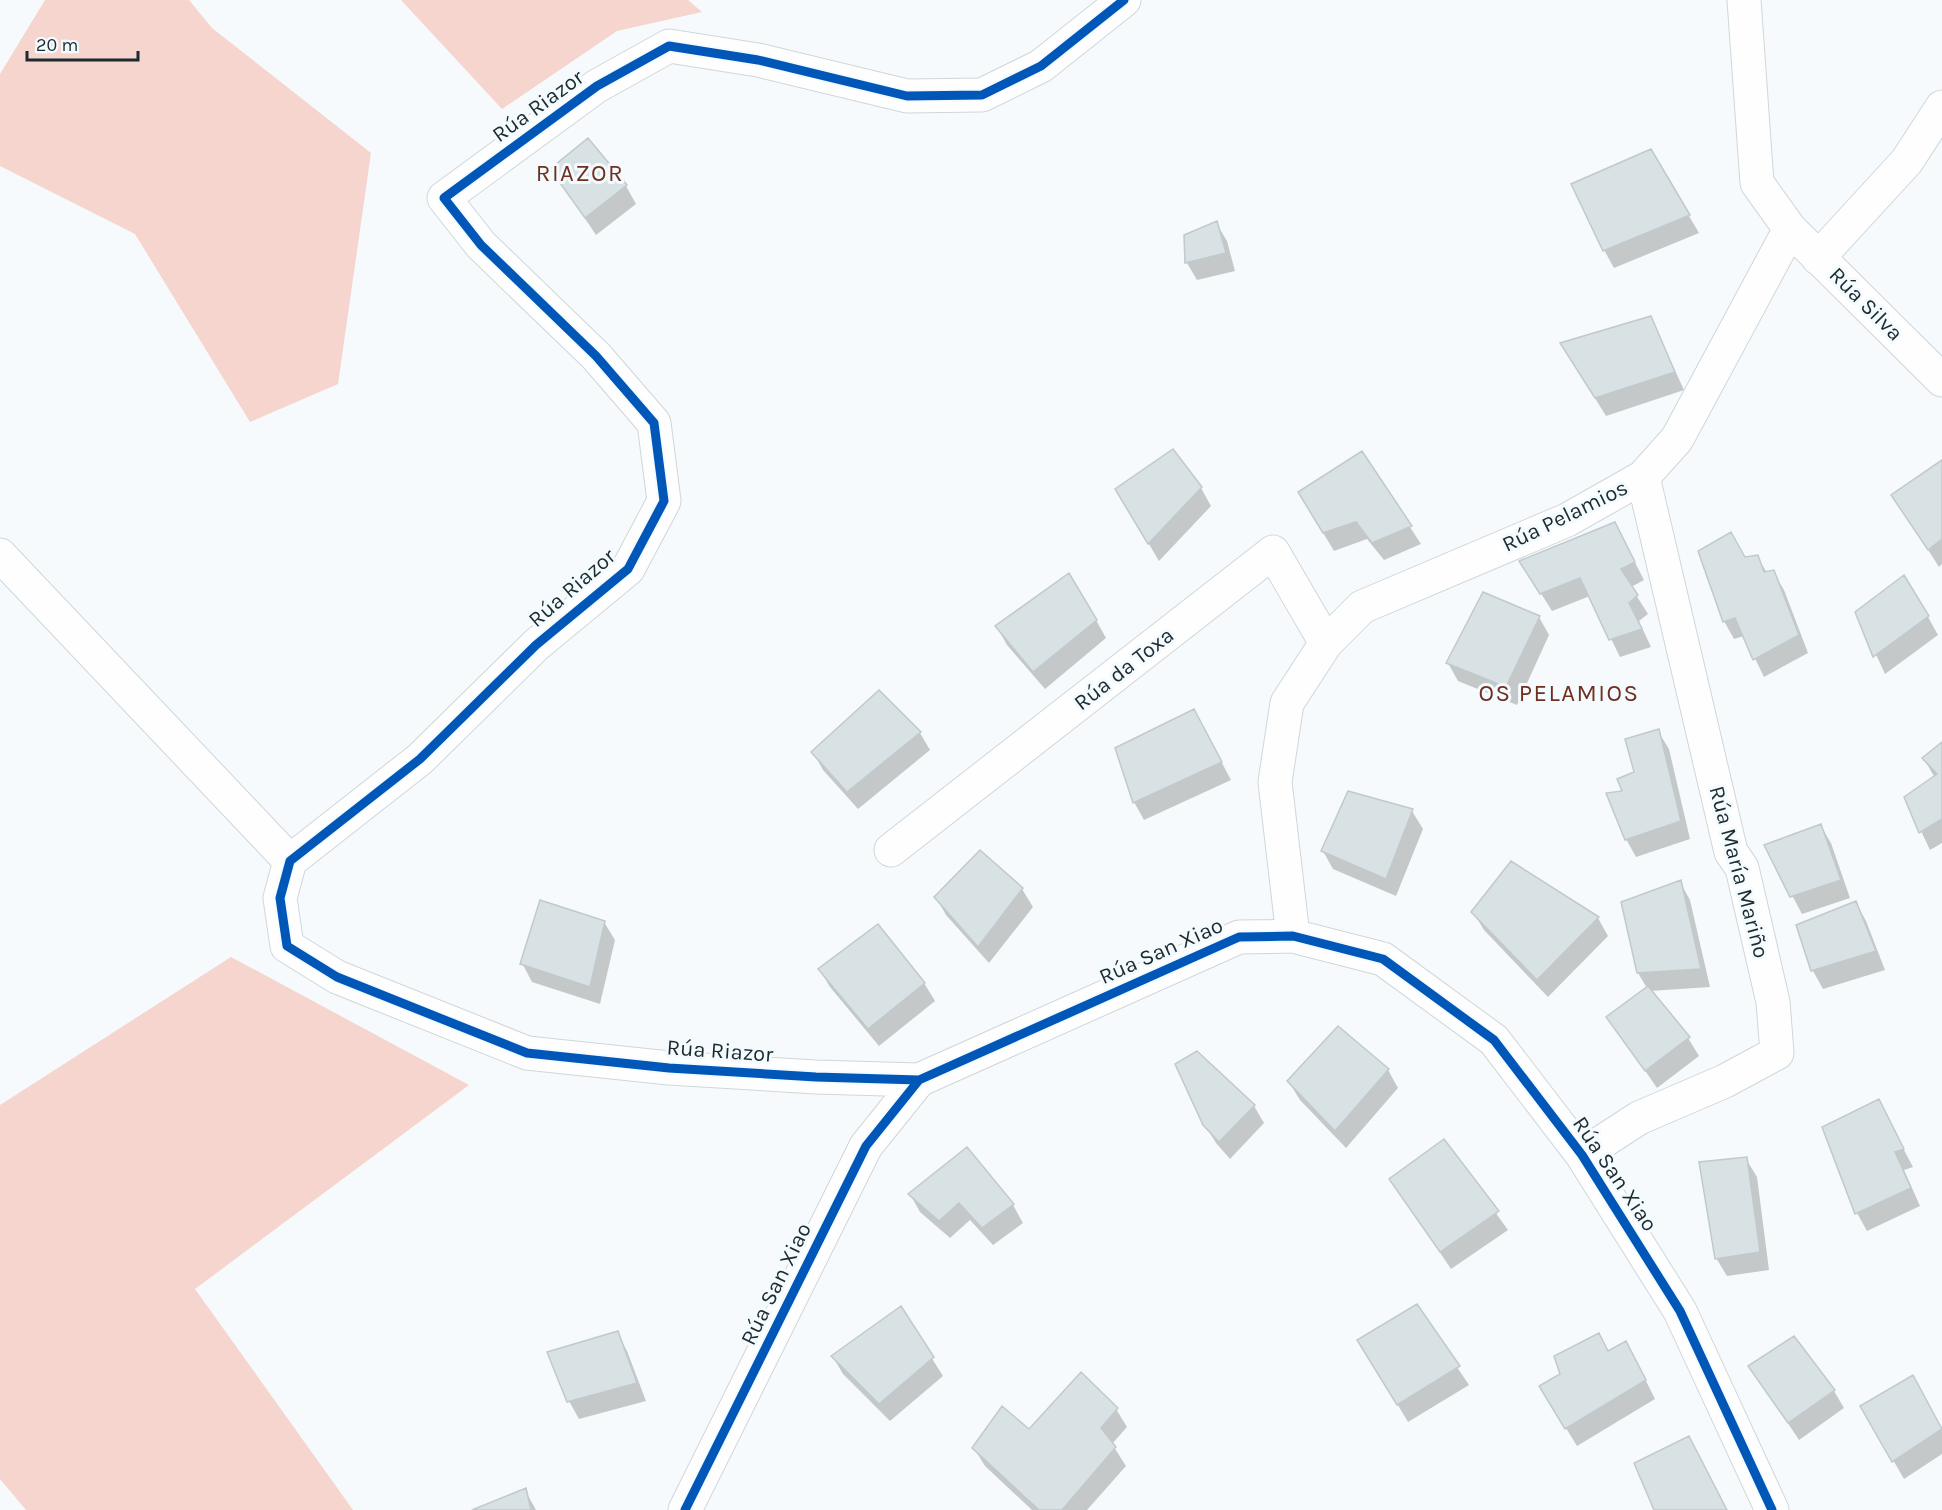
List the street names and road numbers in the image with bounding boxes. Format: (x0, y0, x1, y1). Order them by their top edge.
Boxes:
street label: Rúa Riazor (487, 64, 589, 148)
street label: Rúa Silva (1824, 262, 1908, 346)
street label: Rúa Pelamios (1498, 474, 1632, 558)
street label: Rúa Riazor (523, 543, 621, 633)
street label: Rúa da Toxa (1069, 622, 1179, 716)
street label: Rúa María Mariño (1704, 783, 1774, 961)
street label: Rúa San Xiao (1095, 912, 1227, 990)
street label: Rúa Riazor (666, 1034, 774, 1068)
street label: Rúa San Xiao (1567, 1112, 1663, 1236)
street label: Rúa San Xiao (735, 1219, 817, 1349)

